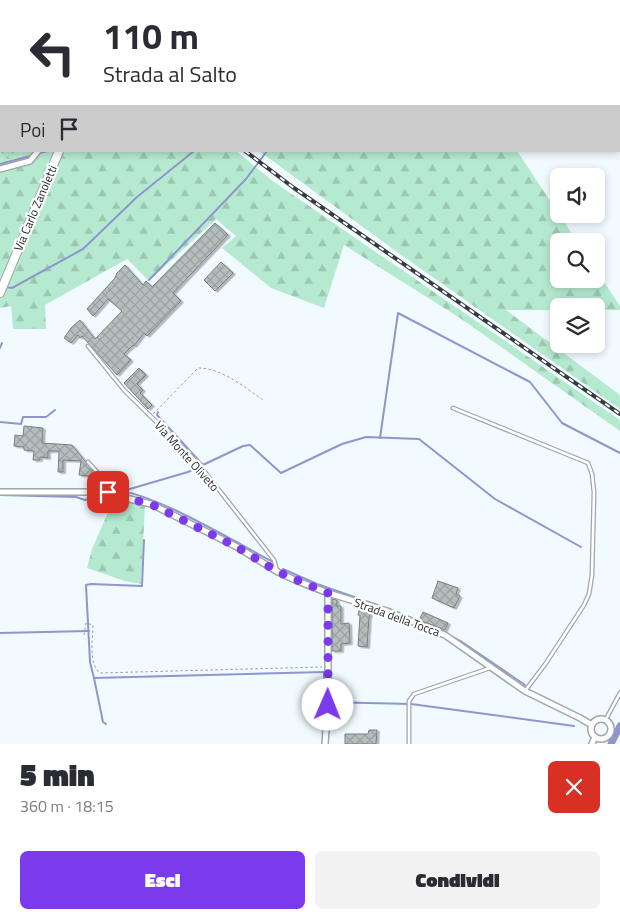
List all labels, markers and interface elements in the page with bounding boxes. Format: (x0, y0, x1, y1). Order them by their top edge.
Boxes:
text: 110 m (103, 9, 199, 63)
icon: left (20, 20, 85, 85)
text: Strada al Salto (103, 57, 237, 91)
text: Poi (20, 115, 45, 144)
icon: arrive (55, 115, 83, 143)
street label: Via Carlo Zanoletti (8, 162, 62, 254)
map controls (550, 168, 605, 353)
button: sound (550, 168, 605, 223)
button: search (550, 233, 605, 288)
button: layers (550, 298, 605, 353)
street label: Via Monte Oliveto (150, 416, 224, 496)
pin (87, 471, 129, 513)
icon: arrive (94, 478, 122, 506)
street label: Strada della Tocca (351, 593, 443, 641)
position arrow (301, 678, 353, 730)
text: 5 min (20, 752, 95, 798)
button: close (548, 761, 600, 813)
text: 360 m · 18:15 (20, 794, 114, 818)
button: Esci (20, 851, 305, 909)
button: Condividi (315, 851, 600, 909)

